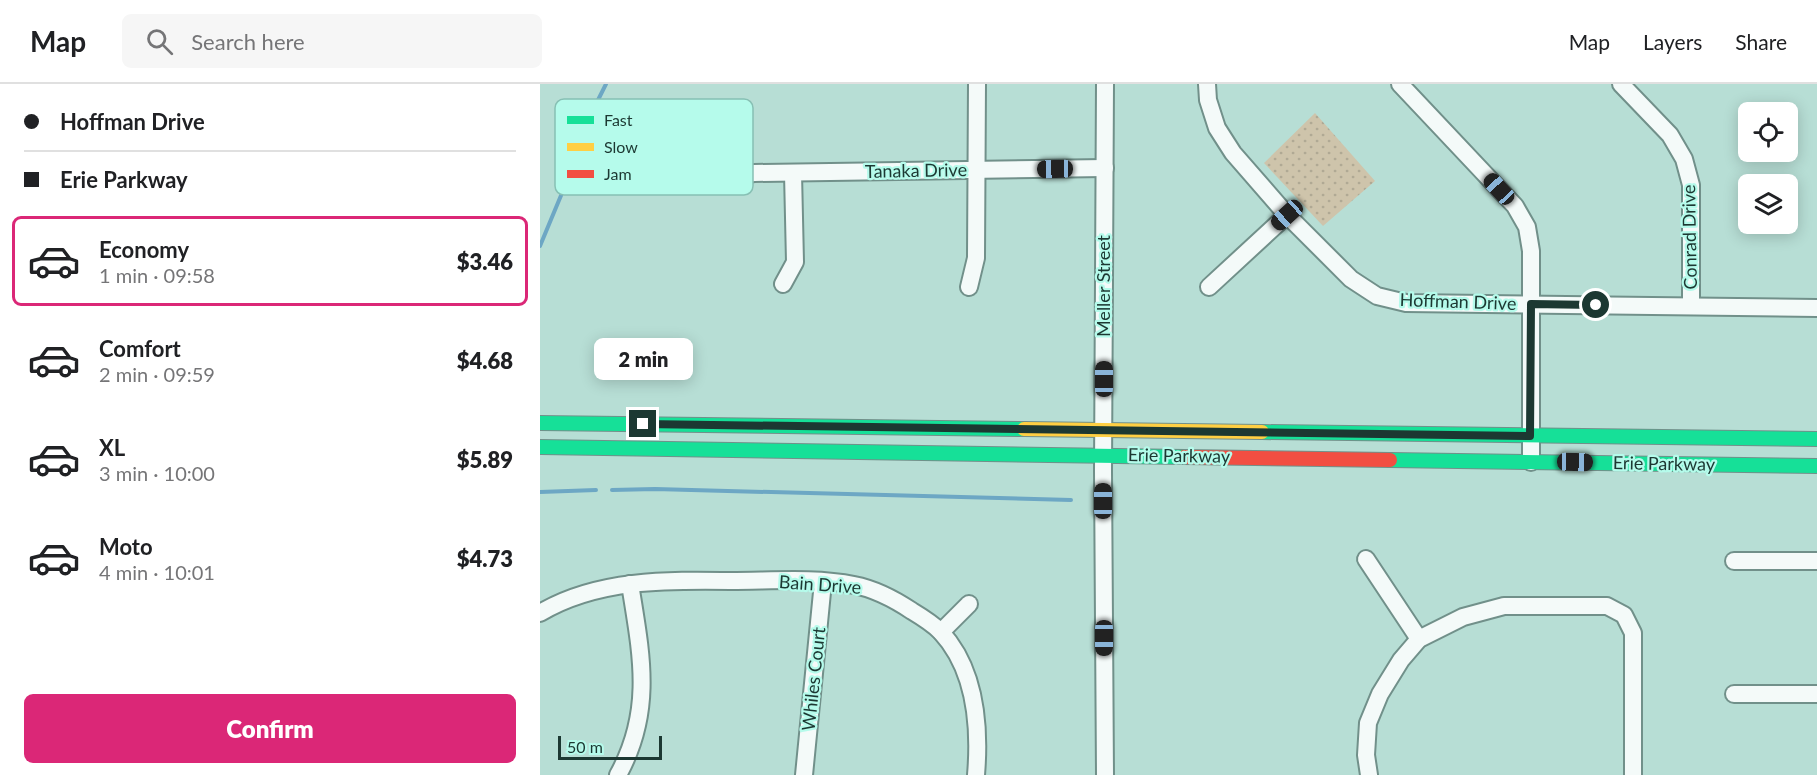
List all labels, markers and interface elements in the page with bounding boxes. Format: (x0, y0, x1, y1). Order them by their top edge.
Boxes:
search box (122, 14, 542, 68)
text: Map (30, 24, 86, 58)
icon: search (143, 25, 176, 58)
text: Search here (191, 28, 305, 55)
text: Map (1569, 29, 1610, 54)
text: Layers (1643, 29, 1702, 54)
text: Share (1735, 29, 1787, 54)
legend (555, 99, 753, 195)
map controls (1738, 102, 1798, 234)
button: locate (1738, 102, 1798, 162)
text: Hoffman Drive (60, 108, 205, 135)
text: Fast (604, 110, 633, 129)
text: Slow (604, 137, 638, 156)
street label: Tanaka Drive (865, 158, 967, 182)
car (1037, 160, 1073, 178)
text: Jam (604, 164, 632, 183)
text: Erie Parkway (60, 166, 188, 193)
car (1480, 170, 1518, 208)
button: layers (1738, 174, 1798, 234)
street label: Conrad Drive (1677, 184, 1701, 290)
car (1268, 196, 1306, 234)
icon: car (27, 234, 81, 288)
street label: Meller Street (1092, 234, 1114, 337)
text: Economy (99, 236, 189, 263)
text: $3.46 (457, 248, 513, 275)
text: 1 min · 09:58 (99, 263, 215, 287)
street label: Hoffman Drive (1399, 288, 1517, 314)
route start (1582, 291, 1609, 318)
icon: car (27, 333, 81, 387)
text: Comfort (99, 335, 181, 362)
callout: 2 min (594, 337, 692, 379)
text: $4.68 (457, 347, 513, 374)
text: 2 min (619, 347, 668, 371)
car (1095, 361, 1113, 397)
text: 2 min · 09:59 (99, 362, 215, 386)
route end (629, 410, 656, 437)
icon: car (27, 432, 81, 486)
text: XL (99, 434, 125, 461)
street label: Erie Parkway (1128, 443, 1231, 467)
text: $5.89 (457, 446, 513, 473)
street label: Erie Parkway (1613, 451, 1716, 475)
car (1557, 453, 1593, 471)
text: 3 min · 10:00 (99, 461, 215, 485)
car (1094, 483, 1112, 519)
icon: car (27, 531, 81, 585)
text: Moto (99, 533, 153, 560)
text: $4.73 (457, 545, 513, 572)
text: 4 min · 10:01 (99, 560, 215, 584)
street label: Bain Drive (778, 570, 862, 598)
car (1095, 620, 1113, 656)
street label: Whiles Court (797, 625, 829, 732)
button: Confirm (24, 694, 516, 763)
scale bar (558, 733, 662, 760)
text: 50 m (567, 737, 603, 756)

